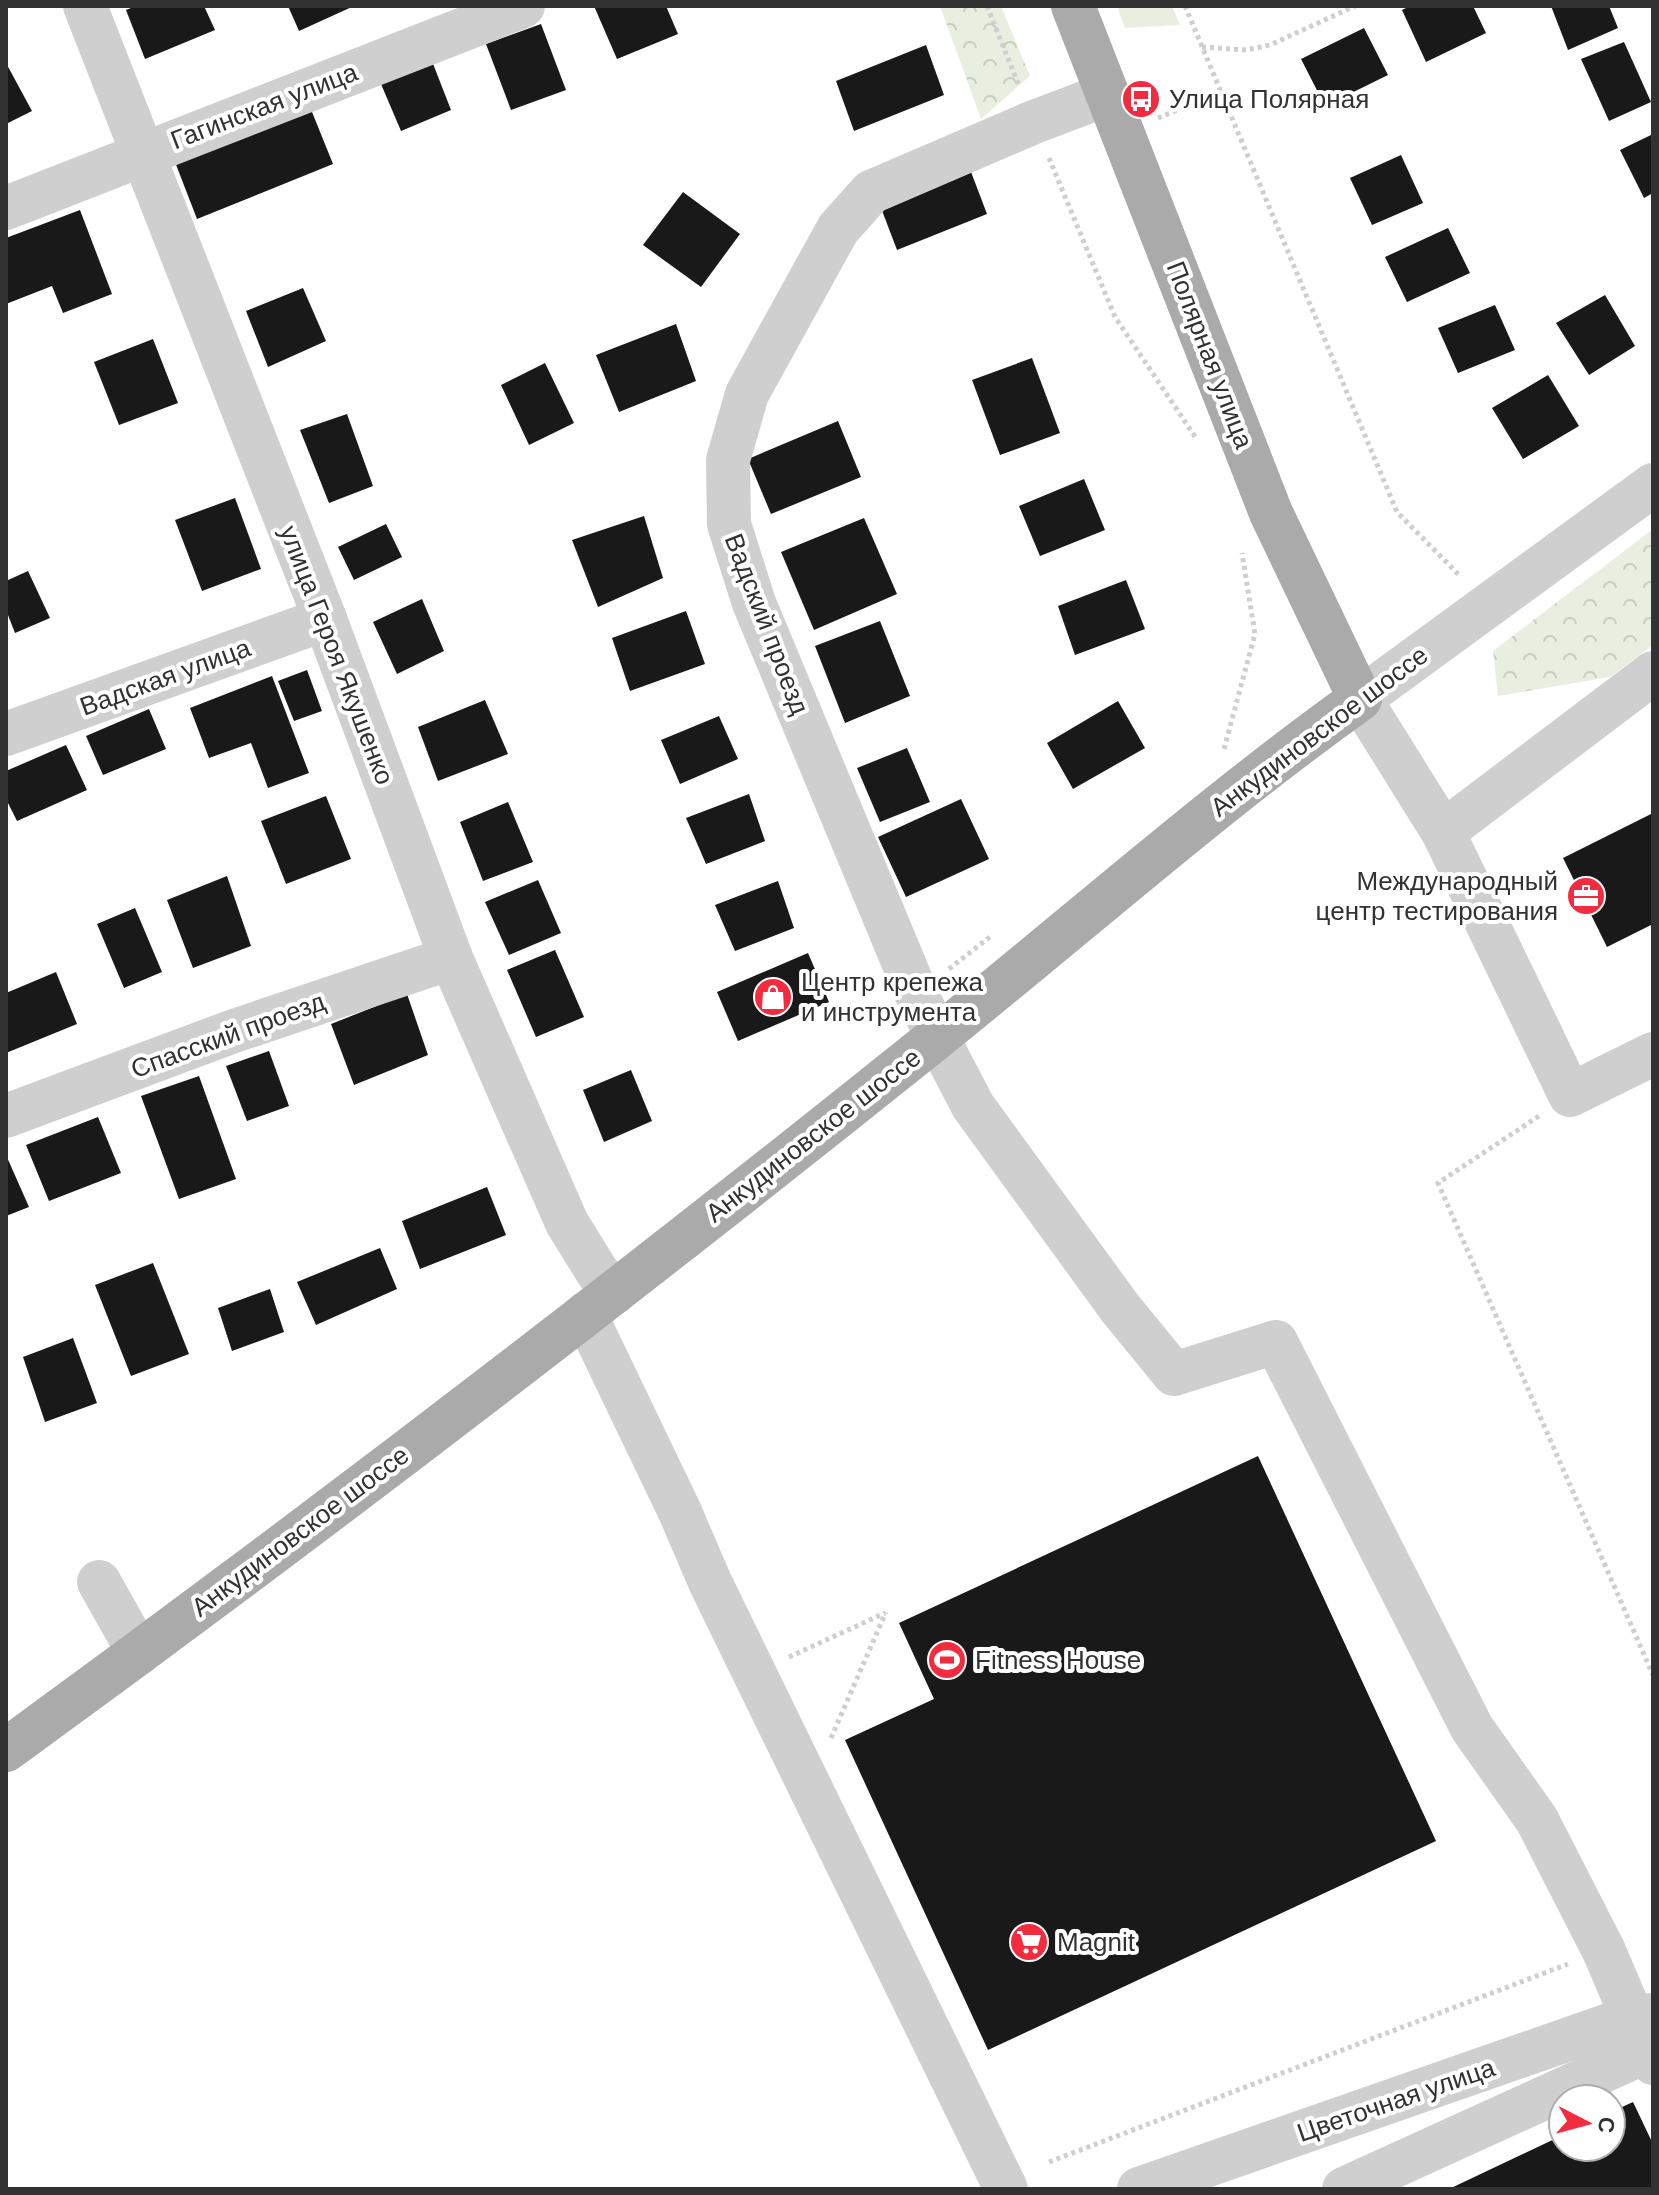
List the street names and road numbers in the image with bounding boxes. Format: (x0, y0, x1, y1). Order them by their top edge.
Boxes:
street label: Гагинская улица (166, 56, 362, 155)
street label: Полярная улица (1161, 257, 1260, 453)
street label: улица Героя Якушенко (274, 521, 400, 789)
street label: Вадский проезд (719, 529, 815, 719)
street label: Вадская улица (76, 632, 255, 722)
street label: Анкудиновское шоссе (1204, 640, 1434, 822)
street label: Спасский проезд (127, 986, 329, 1084)
street label: Анкудиновское шоссе (700, 1042, 926, 1228)
street label: Анкудиновское шоссе (185, 1440, 415, 1622)
street label: Цветочная улица (1293, 2052, 1499, 2148)

